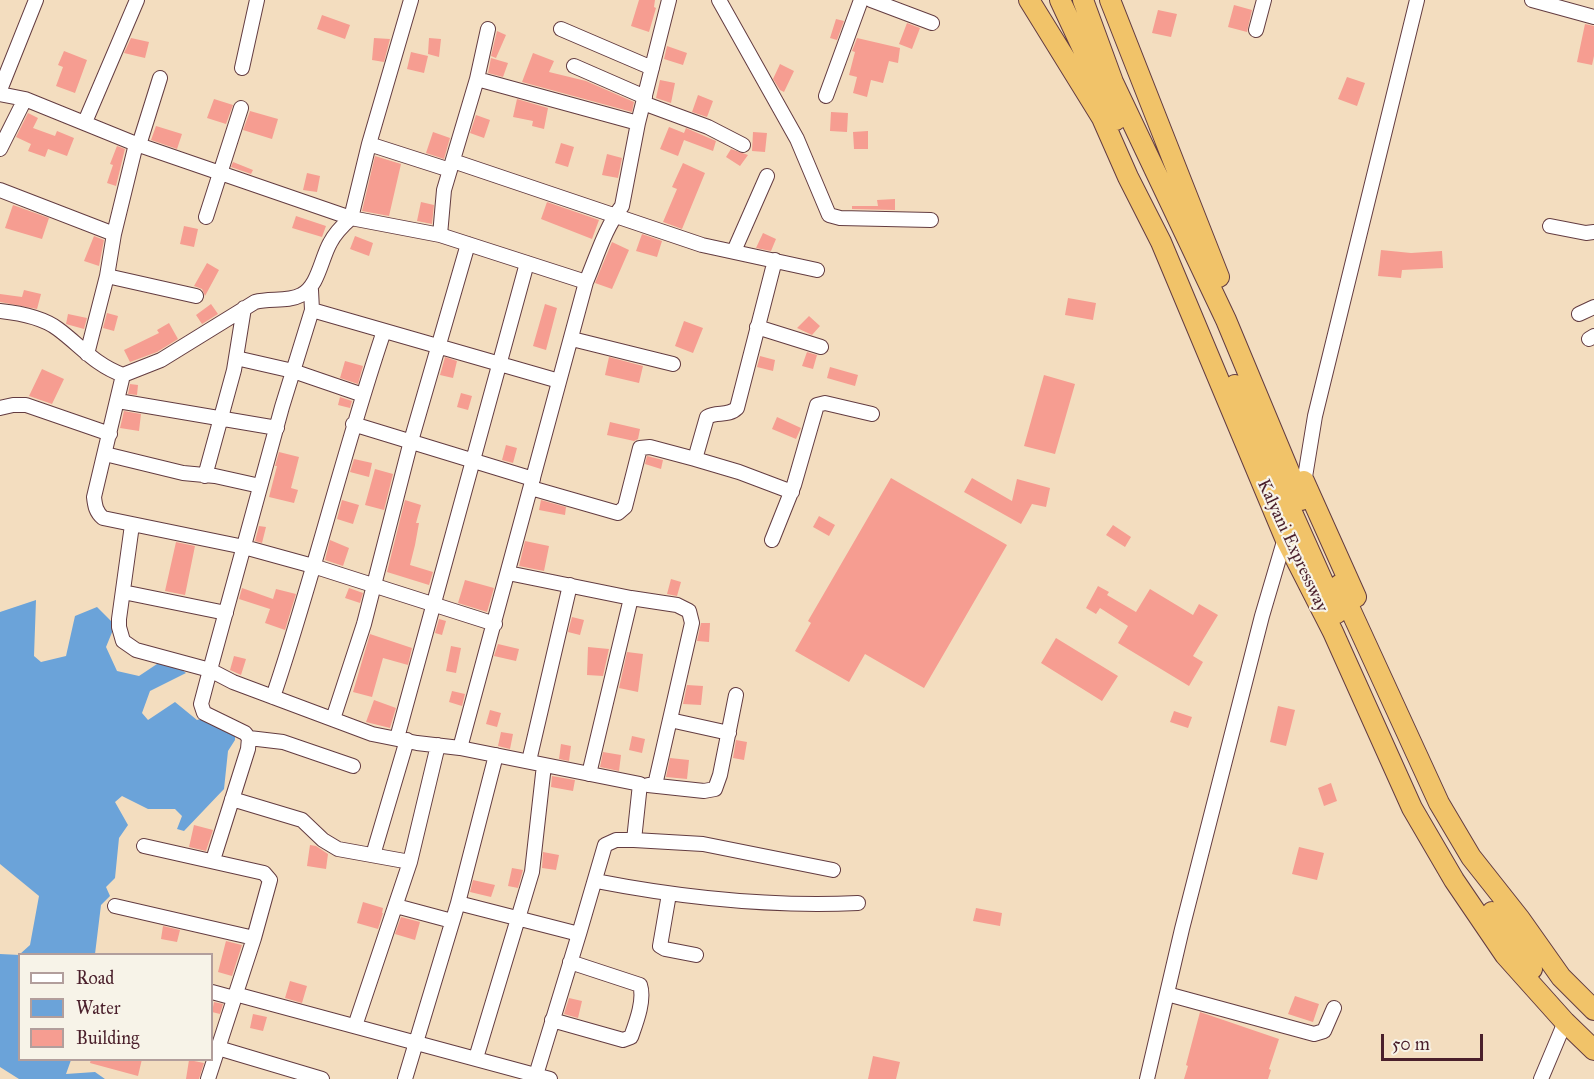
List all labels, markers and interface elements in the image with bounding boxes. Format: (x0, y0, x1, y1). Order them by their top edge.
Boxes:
street label: Kalyani Expressway (1252, 476, 1332, 616)
legend (18, 953, 213, 1061)
text: Road (76, 967, 114, 989)
text: Water (76, 997, 120, 1019)
scale bar (1384, 1022, 1486, 1060)
text: Building (76, 1027, 139, 1049)
text: 50 m (1392, 1033, 1430, 1055)

